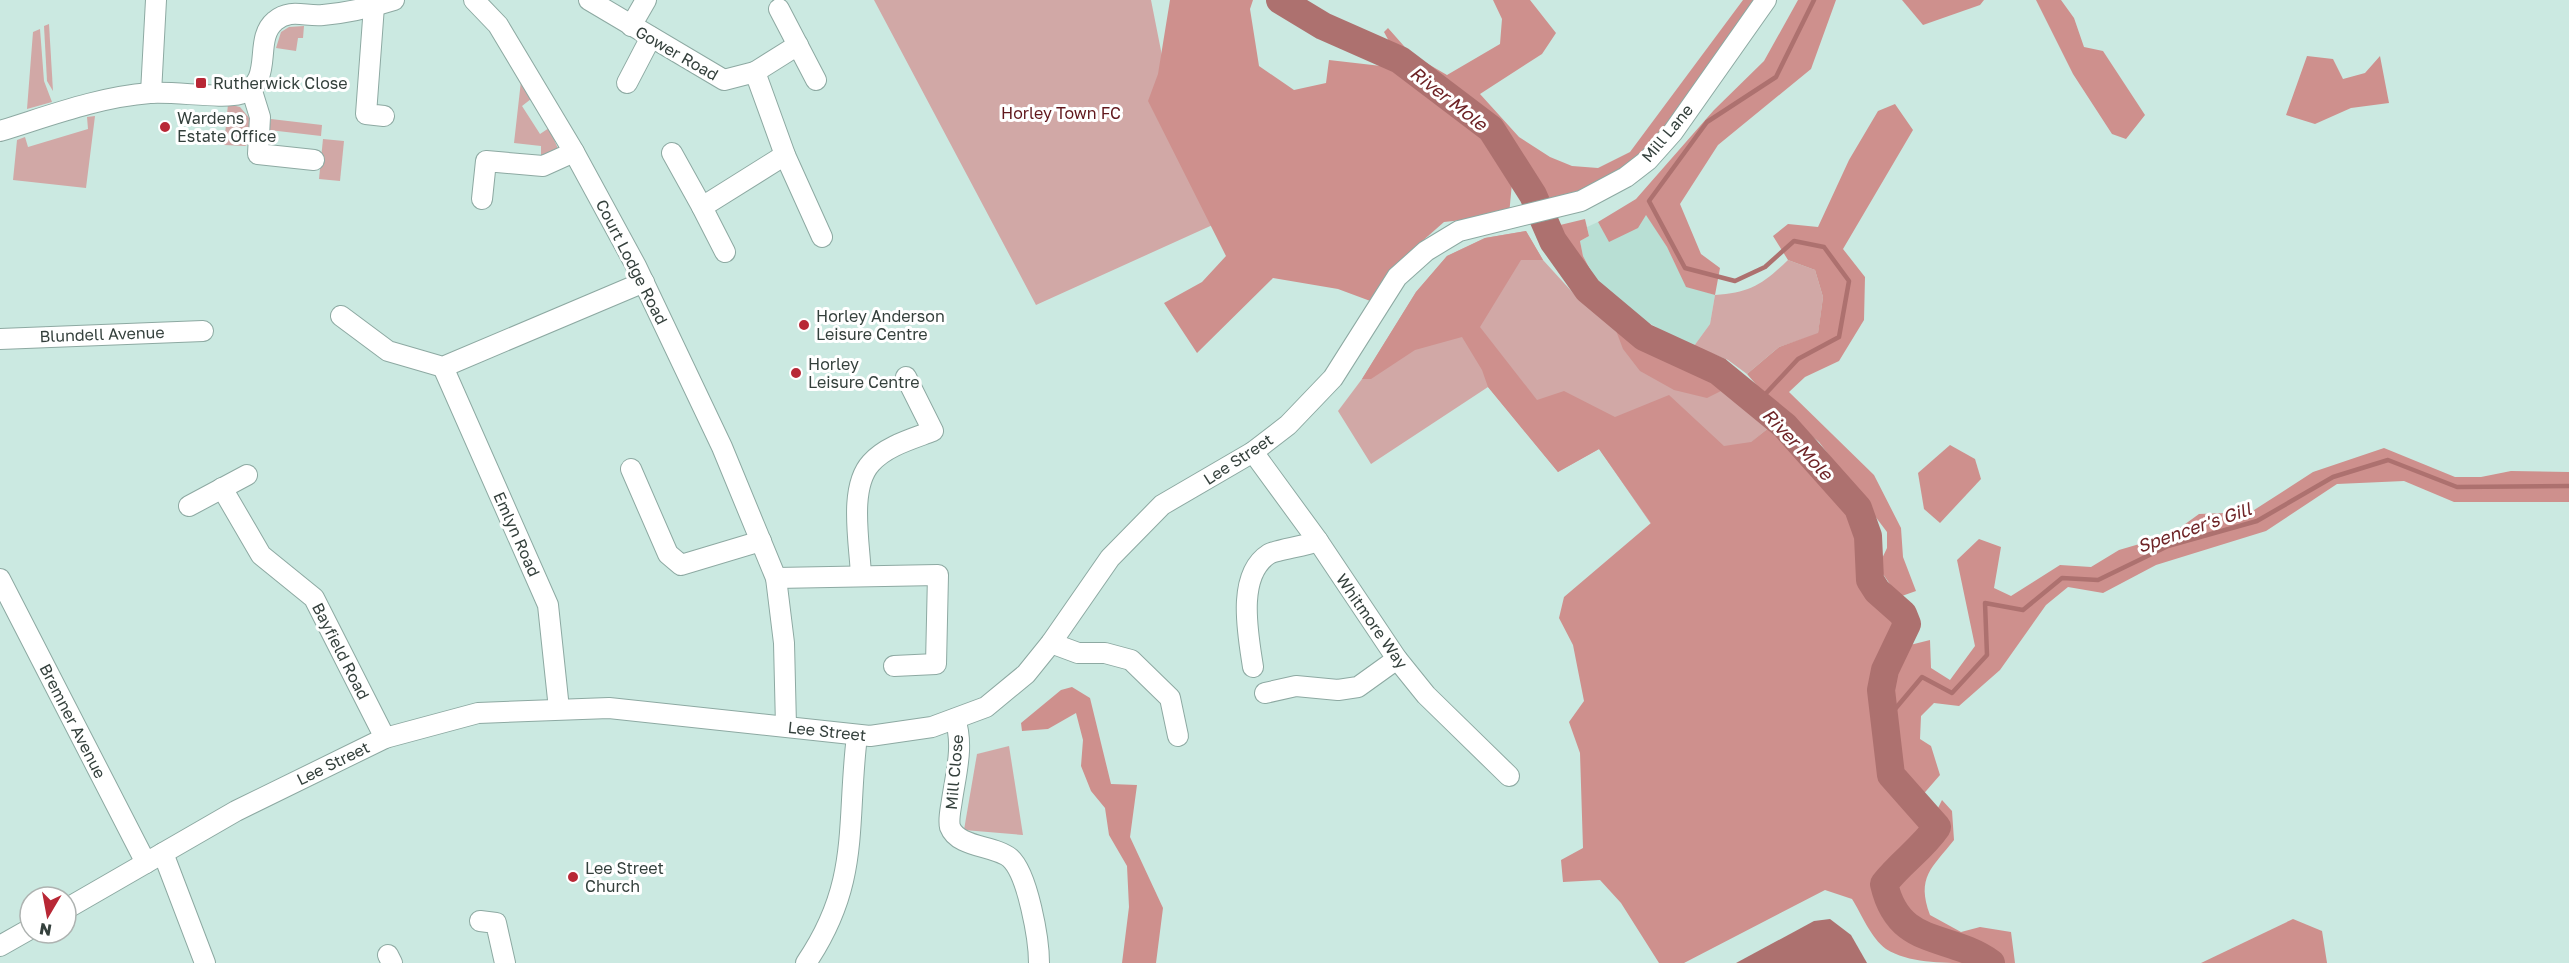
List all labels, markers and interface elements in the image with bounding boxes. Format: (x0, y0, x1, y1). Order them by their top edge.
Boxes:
street label: Gower Road (632, 21, 722, 85)
water label: River Mole (1406, 61, 1493, 136)
place label: Rutherwick Close (213, 73, 348, 93)
marker: Rutherwick Close (194, 76, 208, 90)
street label: Mill Lane (1637, 100, 1697, 166)
park label: Horley Town FC (1001, 103, 1121, 123)
place label: Wardens Estate Office (177, 108, 276, 146)
marker: Wardens Estate Office (158, 120, 172, 134)
street label: Court Lodge Road (592, 196, 672, 328)
place label: Horley Anderson Leisure Centre (816, 306, 945, 344)
marker: Horley Anderson Leisure Centre (797, 318, 811, 332)
street label: Blundell Avenue (39, 322, 165, 346)
place label: Horley Leisure Centre (808, 354, 920, 392)
marker: Horley Leisure Centre (789, 366, 803, 380)
water label: River Mole (1758, 404, 1839, 486)
street label: Lee Street (1199, 429, 1277, 489)
street label: Emlyn Road (489, 488, 545, 580)
water label: Spencer's Gill (2134, 497, 2255, 557)
street label: Whitmore Way (1332, 570, 1412, 672)
street label: Bayfield Road (308, 599, 374, 703)
street label: Bremner Avenue (35, 660, 111, 782)
street label: Lee Street (787, 717, 867, 745)
street label: Mill Close (941, 734, 967, 810)
street label: Lee Street (293, 737, 373, 789)
place label: Lee Street Church (585, 858, 664, 896)
marker: Lee Street Church (566, 870, 580, 884)
north arrow (18, 885, 78, 945)
text: N (38, 919, 53, 941)

